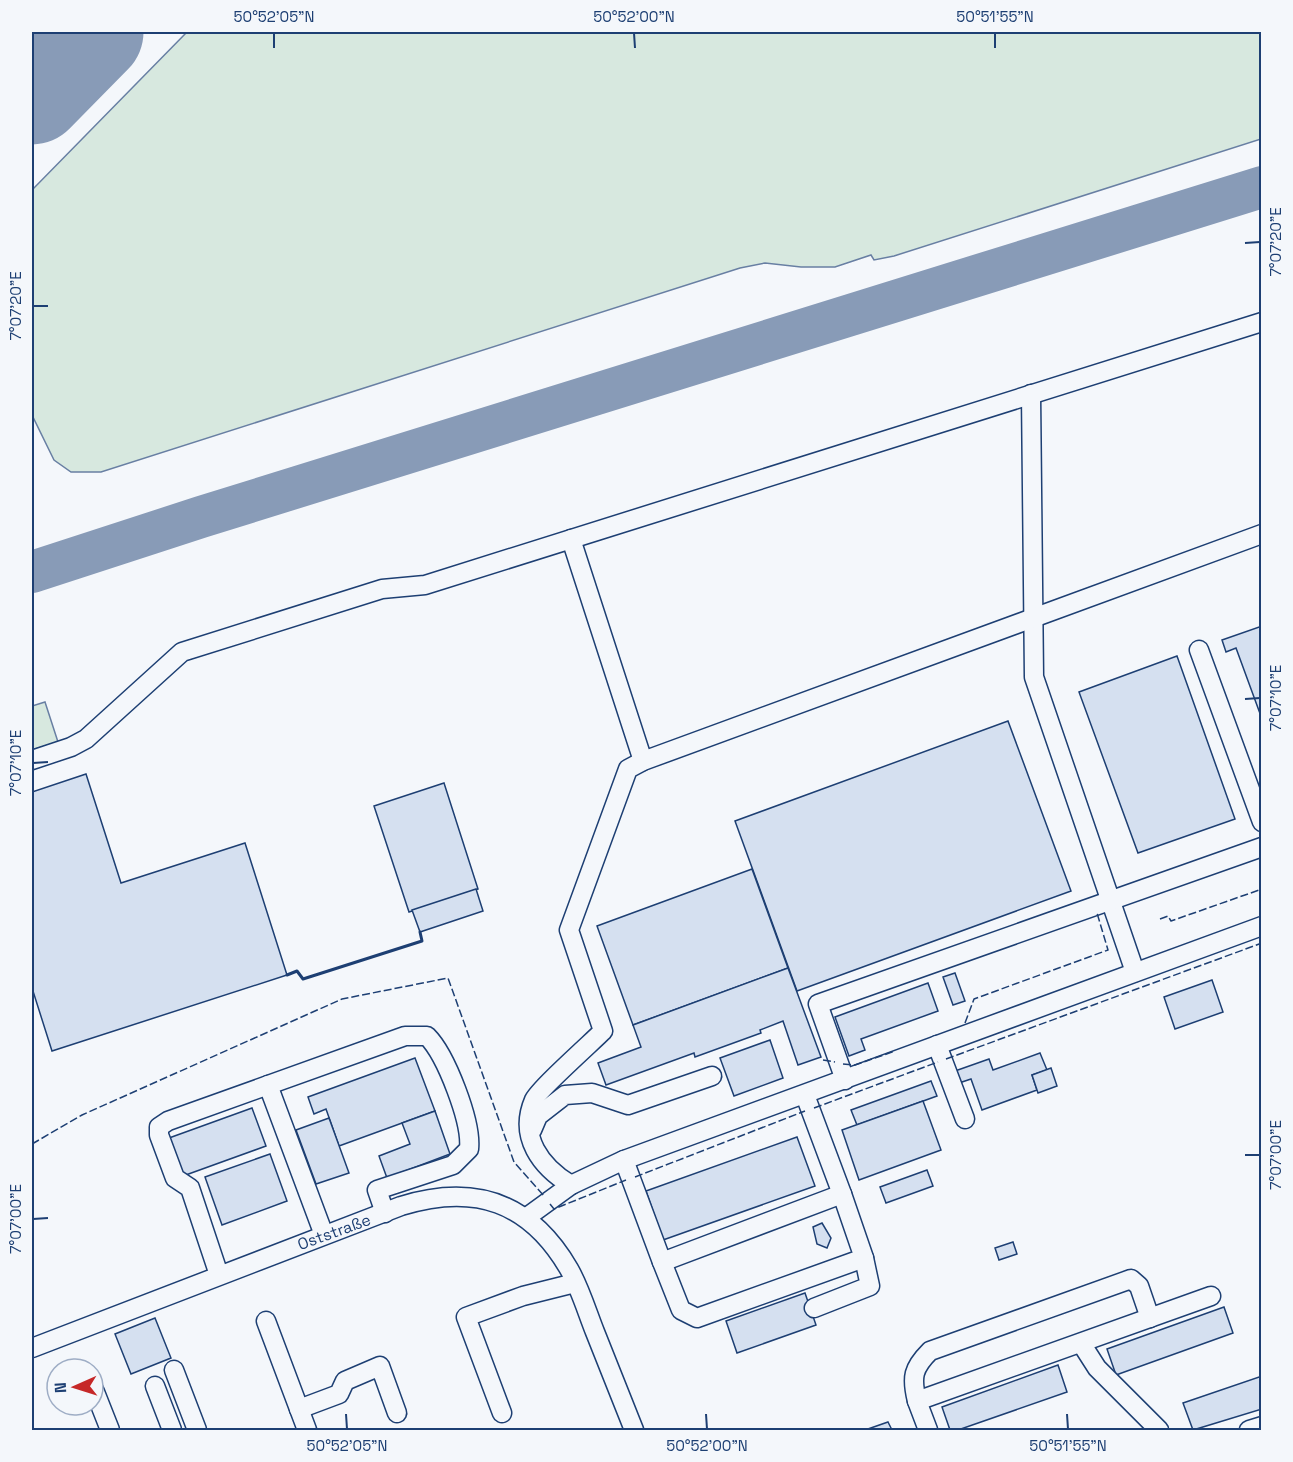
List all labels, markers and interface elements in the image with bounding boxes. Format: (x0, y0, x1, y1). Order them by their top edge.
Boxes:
text: 50°52'05"N (234, 7, 314, 26)
text: 50°52'00"N (593, 7, 675, 26)
text: 50°51'55"N (956, 7, 1034, 26)
text: 7°07'20"E (1266, 207, 1285, 277)
text: 7°07'20"E (6, 271, 25, 341)
text: 7°07'10"E (1266, 665, 1285, 731)
text: 7°07'10"E (6, 730, 25, 796)
text: 7°07'00"E (1266, 1120, 1285, 1190)
text: 7°07'00"E (6, 1184, 25, 1254)
street label: Oststraße (295, 1209, 373, 1255)
north arrow (45, 1357, 105, 1417)
text: N (50, 1382, 71, 1394)
text: 50°52'05"N (307, 1436, 387, 1455)
text: 50°52'00"N (666, 1436, 748, 1455)
text: 50°51'55"N (1029, 1436, 1107, 1455)

